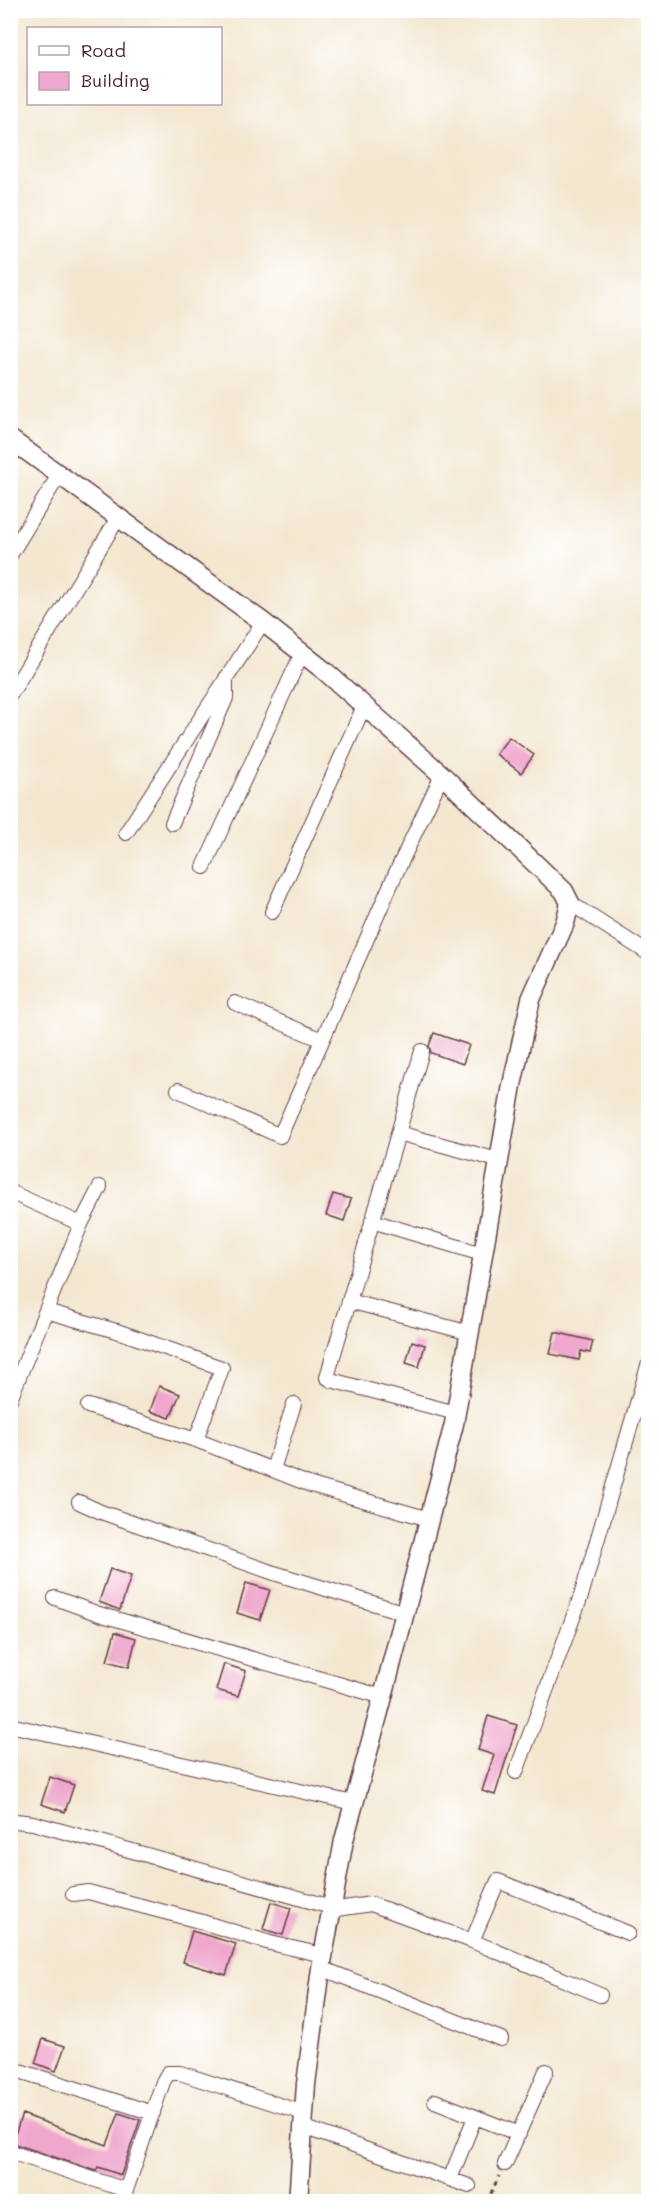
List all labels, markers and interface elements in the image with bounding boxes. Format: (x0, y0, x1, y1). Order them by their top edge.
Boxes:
legend (27, 27, 222, 105)
text: Road (81, 38, 126, 62)
text: Building (81, 68, 149, 92)

